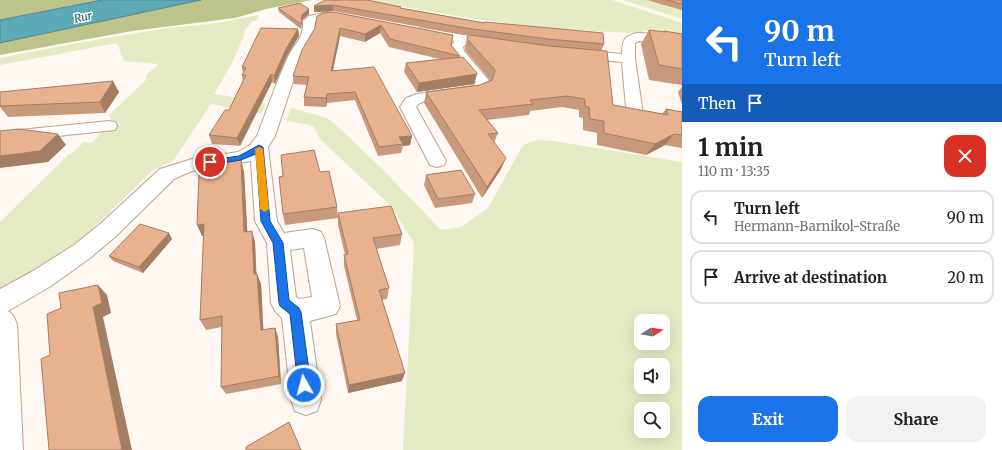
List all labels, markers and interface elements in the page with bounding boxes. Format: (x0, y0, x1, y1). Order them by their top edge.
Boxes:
water label: Rur (73, 8, 94, 26)
text: 90 m (764, 13, 835, 49)
icon: left (698, 16, 750, 68)
text: Turn left (764, 48, 841, 71)
icon: arrive (744, 92, 766, 114)
text: Then (698, 94, 736, 113)
text: 1 min (698, 132, 763, 163)
button: close (944, 135, 986, 177)
pin (193, 145, 227, 179)
icon: arrive (199, 151, 221, 173)
text: 110 m · 13:35 (698, 163, 770, 180)
text: Turn left (734, 199, 800, 218)
icon: left (700, 206, 722, 228)
text: 90 m (947, 208, 984, 227)
text: Hermann-Barnikol-Straße (734, 218, 900, 235)
icon: arrive (700, 266, 722, 288)
text: Arrive at destination (734, 268, 887, 287)
text: 20 m (947, 268, 984, 287)
north arrow (634, 314, 670, 350)
map controls (634, 314, 670, 438)
button: sound (634, 358, 670, 394)
position arrow (283, 364, 325, 406)
button: Exit (698, 396, 838, 442)
button: Share (846, 396, 986, 442)
button: search (634, 402, 670, 438)

